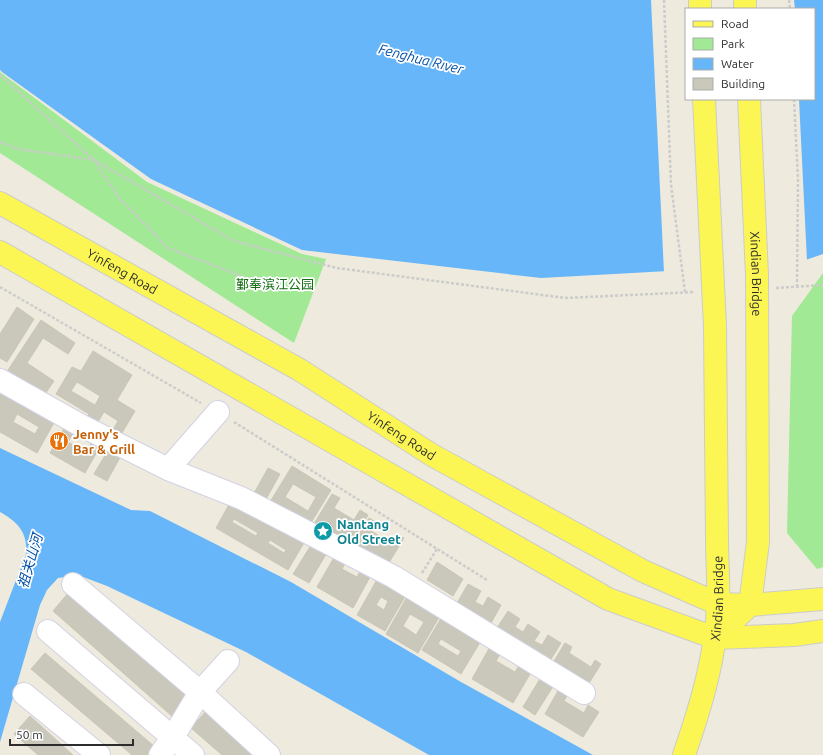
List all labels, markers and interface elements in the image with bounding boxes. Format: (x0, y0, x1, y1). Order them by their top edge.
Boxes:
legend (685, 8, 815, 100)
text: Road (721, 17, 749, 30)
text: Park (721, 37, 745, 50)
water label: Fenghua Rıver (377, 41, 466, 77)
text: Water (721, 57, 754, 70)
text: Building (721, 77, 765, 90)
street label: Xindian Bridge (748, 231, 764, 316)
street label: Yinfeng Road (85, 246, 160, 296)
park label: 鄞奉滨江公园 (236, 277, 314, 291)
street label: Yinfeng Road (365, 408, 438, 463)
place label: Jenny's Bar & Grill (73, 427, 135, 456)
restaurant icon: Jenny's Bar & Grill (48, 430, 70, 452)
place label: Nantang Old Street (337, 517, 401, 546)
place icon: Nantang Old Street (312, 520, 334, 542)
water label: 祖关山河 (15, 529, 46, 590)
street label: Xindian Bridge (708, 555, 725, 642)
scale bar (10, 721, 133, 747)
text: 50 m (16, 728, 43, 741)

